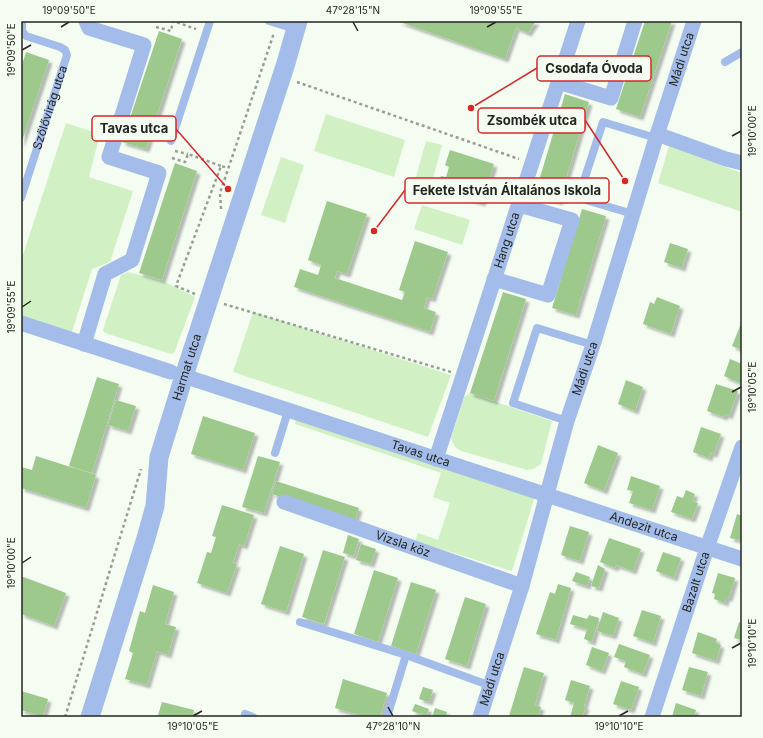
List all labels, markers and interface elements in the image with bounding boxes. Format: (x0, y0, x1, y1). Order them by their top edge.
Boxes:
text: 19°09'50"E (42, 4, 96, 16)
text: 47°28'15"N (326, 4, 380, 16)
text: 19°09'55"E (469, 4, 523, 16)
text: 19°09'50"E (5, 23, 17, 77)
street label: Mádi utca (665, 30, 697, 88)
callout: Csodafa Óvoda (537, 56, 651, 81)
text: Csodafa Óvoda (545, 60, 643, 76)
street label: Szőlővirág utca (29, 63, 70, 151)
text: 19°10'00"E (746, 105, 758, 157)
callout: Zsombék utca (478, 108, 585, 133)
text: Zsombék utca (487, 112, 577, 128)
callout: Tavas utca (92, 116, 176, 141)
text: Tavas utca (100, 120, 168, 136)
callout: Fekete István Általános Iskola (405, 178, 609, 203)
text: Fekete István Általános Iskola (413, 182, 601, 198)
street label: Hang utca (490, 210, 523, 270)
text: 19°09'55"E (5, 280, 17, 334)
street label: Harmat utca (169, 332, 204, 402)
street label: Mádi utca (568, 340, 601, 397)
text: 19°10'05"E (746, 361, 758, 413)
street label: Tavas utca (389, 436, 452, 470)
street label: Andezit utca (608, 508, 680, 545)
street label: Vizsla köz (374, 527, 432, 560)
text: 19°10'00"E (5, 537, 17, 589)
street label: Bazalt utca (679, 550, 712, 614)
text: 19°10'10"E (746, 618, 758, 668)
street label: Mádi utca (476, 650, 507, 708)
text: 19°10'05"E (167, 720, 219, 732)
text: 47°28'10"N (366, 720, 420, 732)
text: 19°10'10"E (594, 720, 644, 732)

